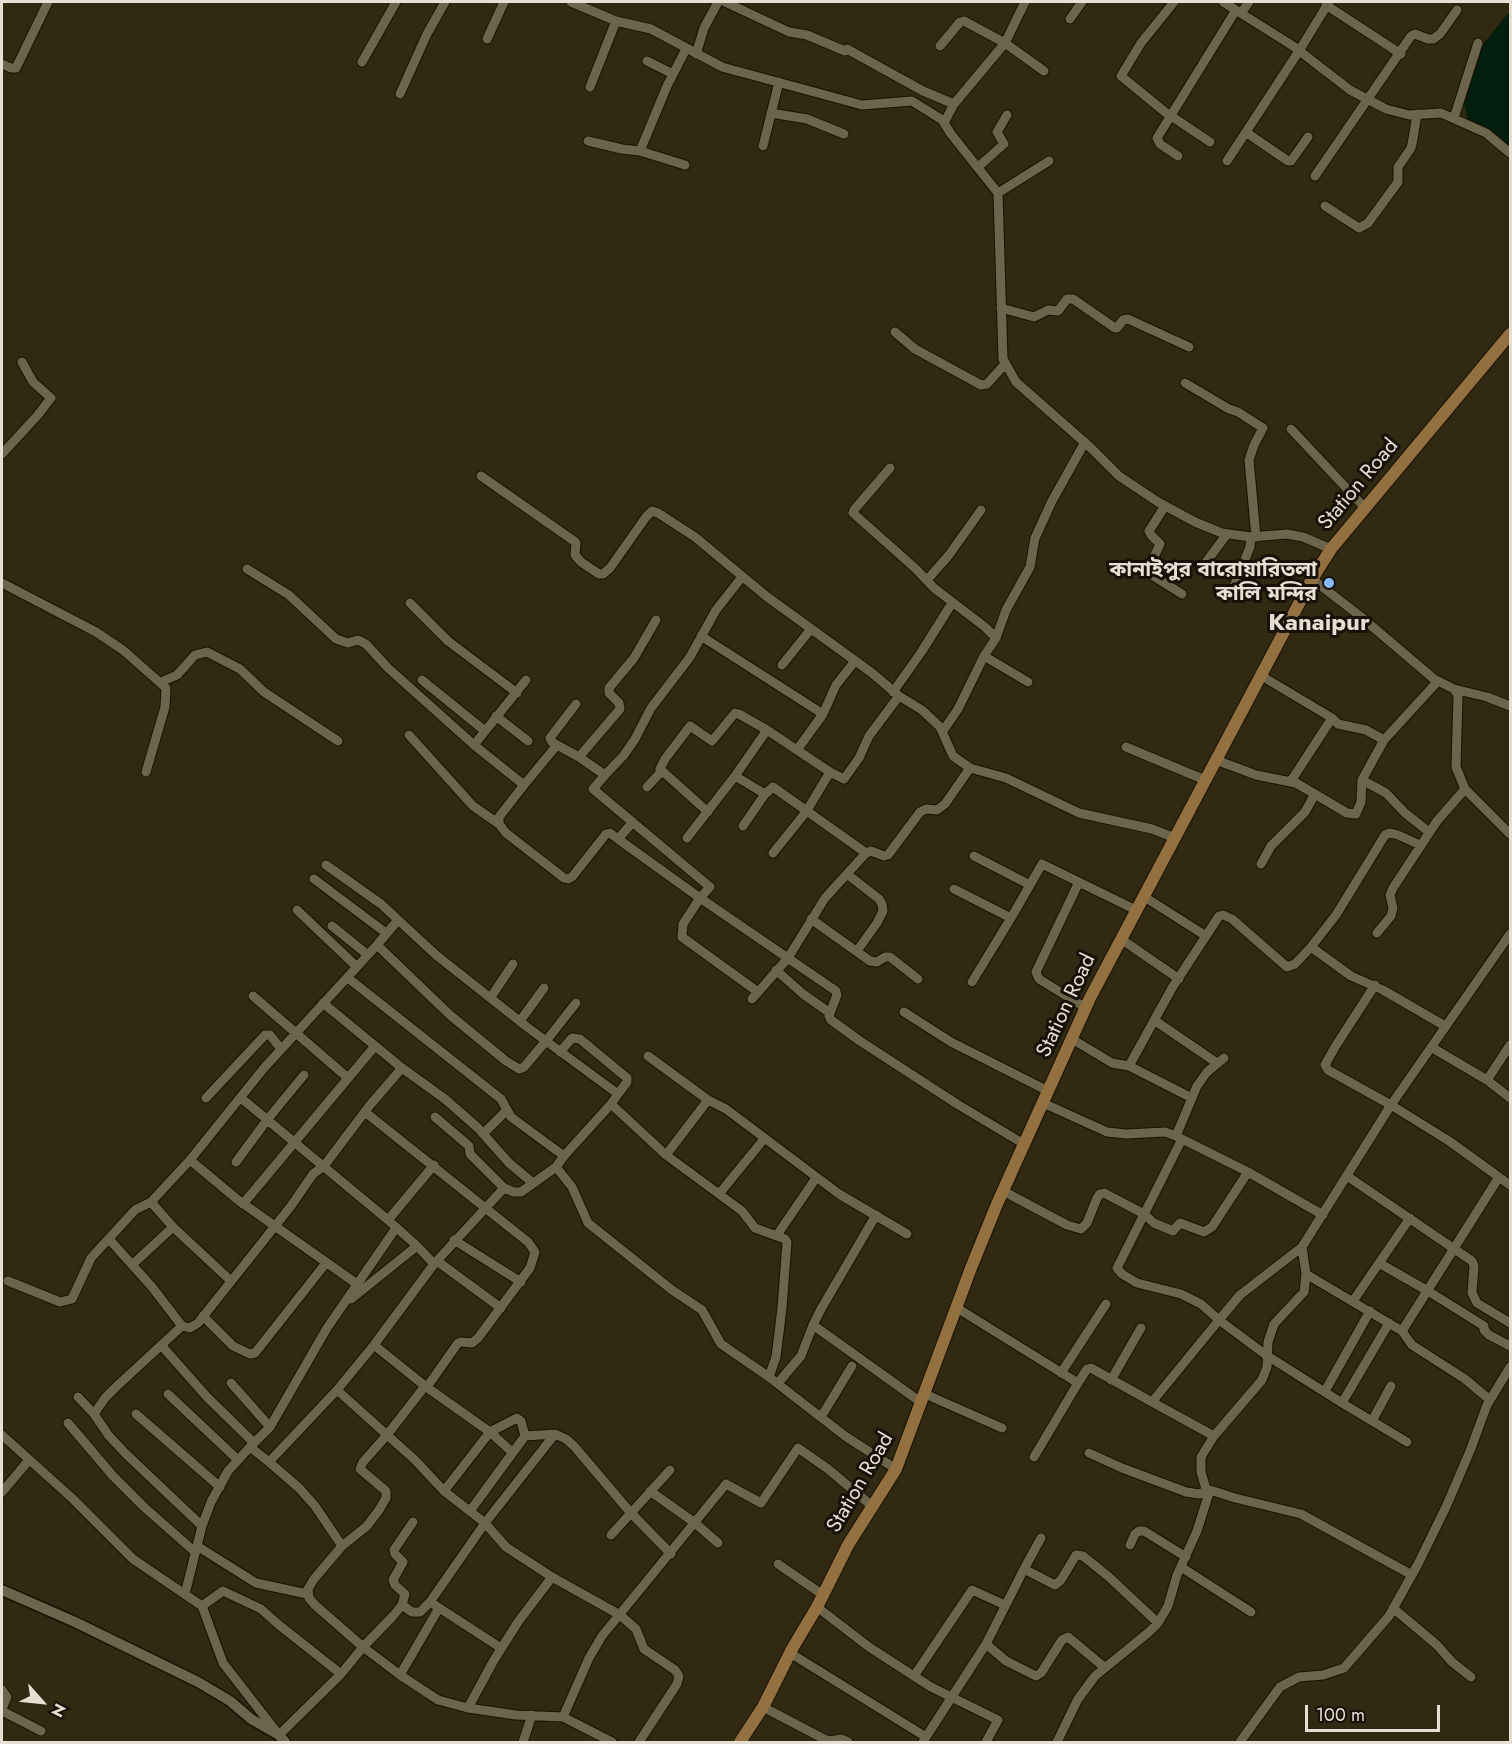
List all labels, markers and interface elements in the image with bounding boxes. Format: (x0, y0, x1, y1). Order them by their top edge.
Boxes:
street label: Station Road (1314, 434, 1404, 536)
place label: কানাইপুর বারোয়ারিতলা কালি মন্দির (1109, 558, 1317, 608)
marker: কানাইপুর বারোয়ারিতলা কালি মন্দির (1322, 576, 1336, 590)
district label: Kanaipur (1268, 610, 1370, 638)
street label: Station Road (1032, 950, 1102, 1062)
street label: Station Road (822, 1429, 900, 1537)
north arrow (12, 1672, 72, 1732)
scale bar (1308, 1693, 1443, 1731)
text: N (45, 1700, 72, 1721)
text: 100 m (1316, 1702, 1365, 1728)

